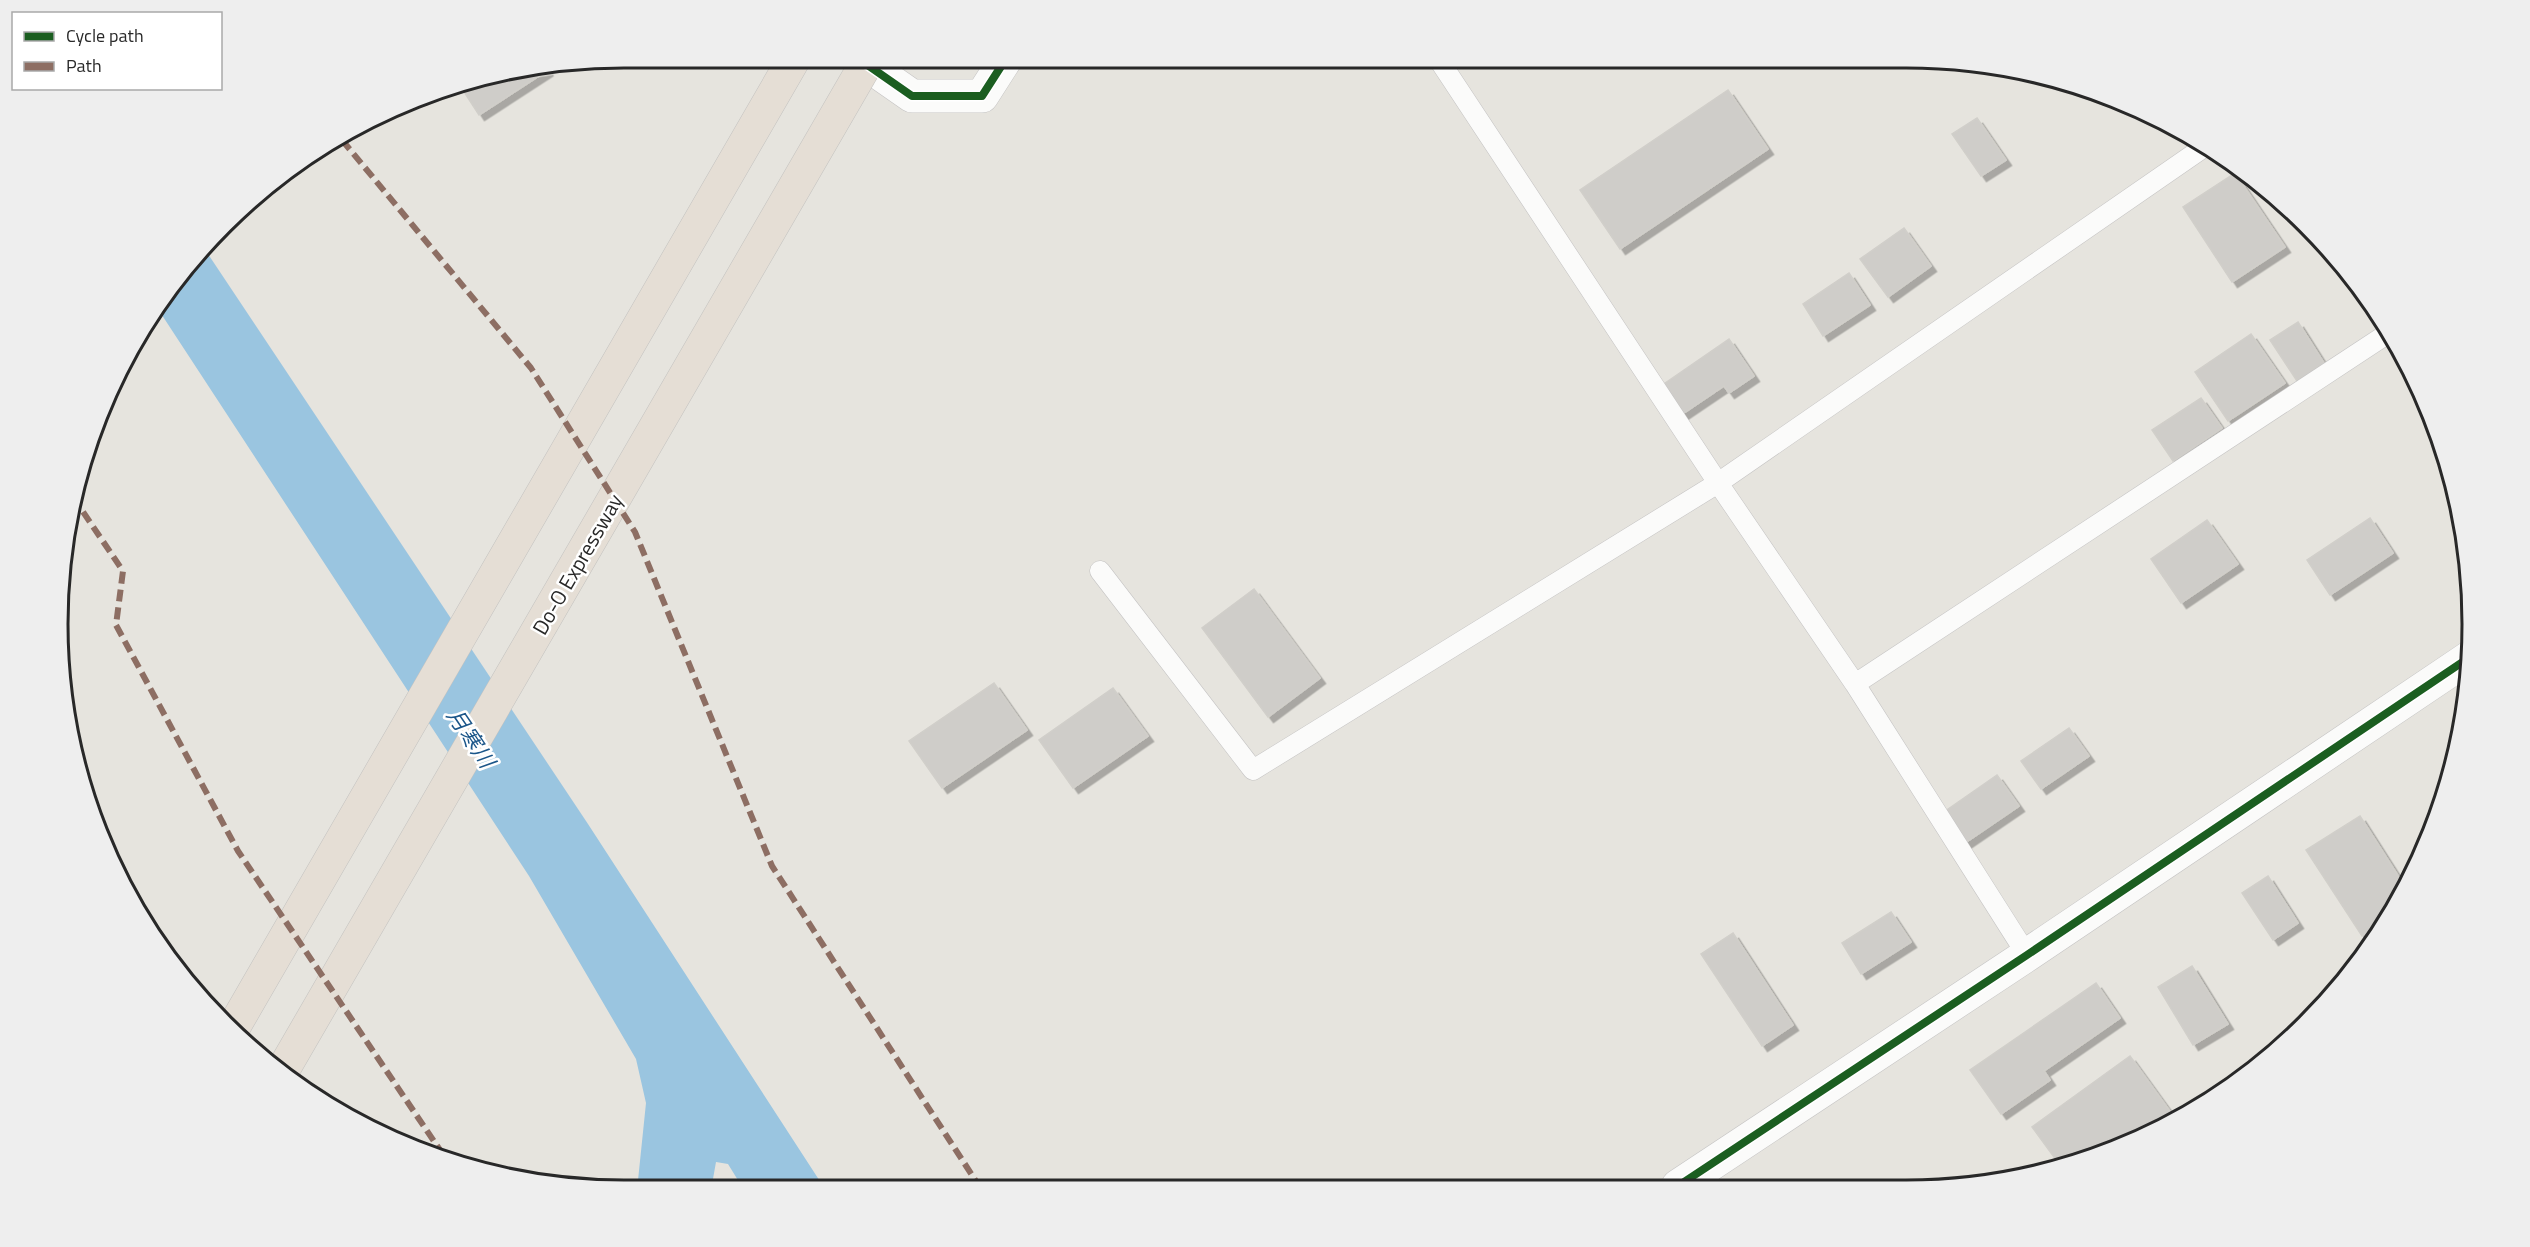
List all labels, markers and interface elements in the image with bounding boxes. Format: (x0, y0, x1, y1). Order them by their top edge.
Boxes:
legend (12, 12, 222, 90)
text: Cycle path (66, 22, 144, 49)
text: Path (66, 52, 102, 79)
street label: Do-O Expressway (524, 488, 630, 640)
water label: 月寒川 (438, 701, 505, 777)

